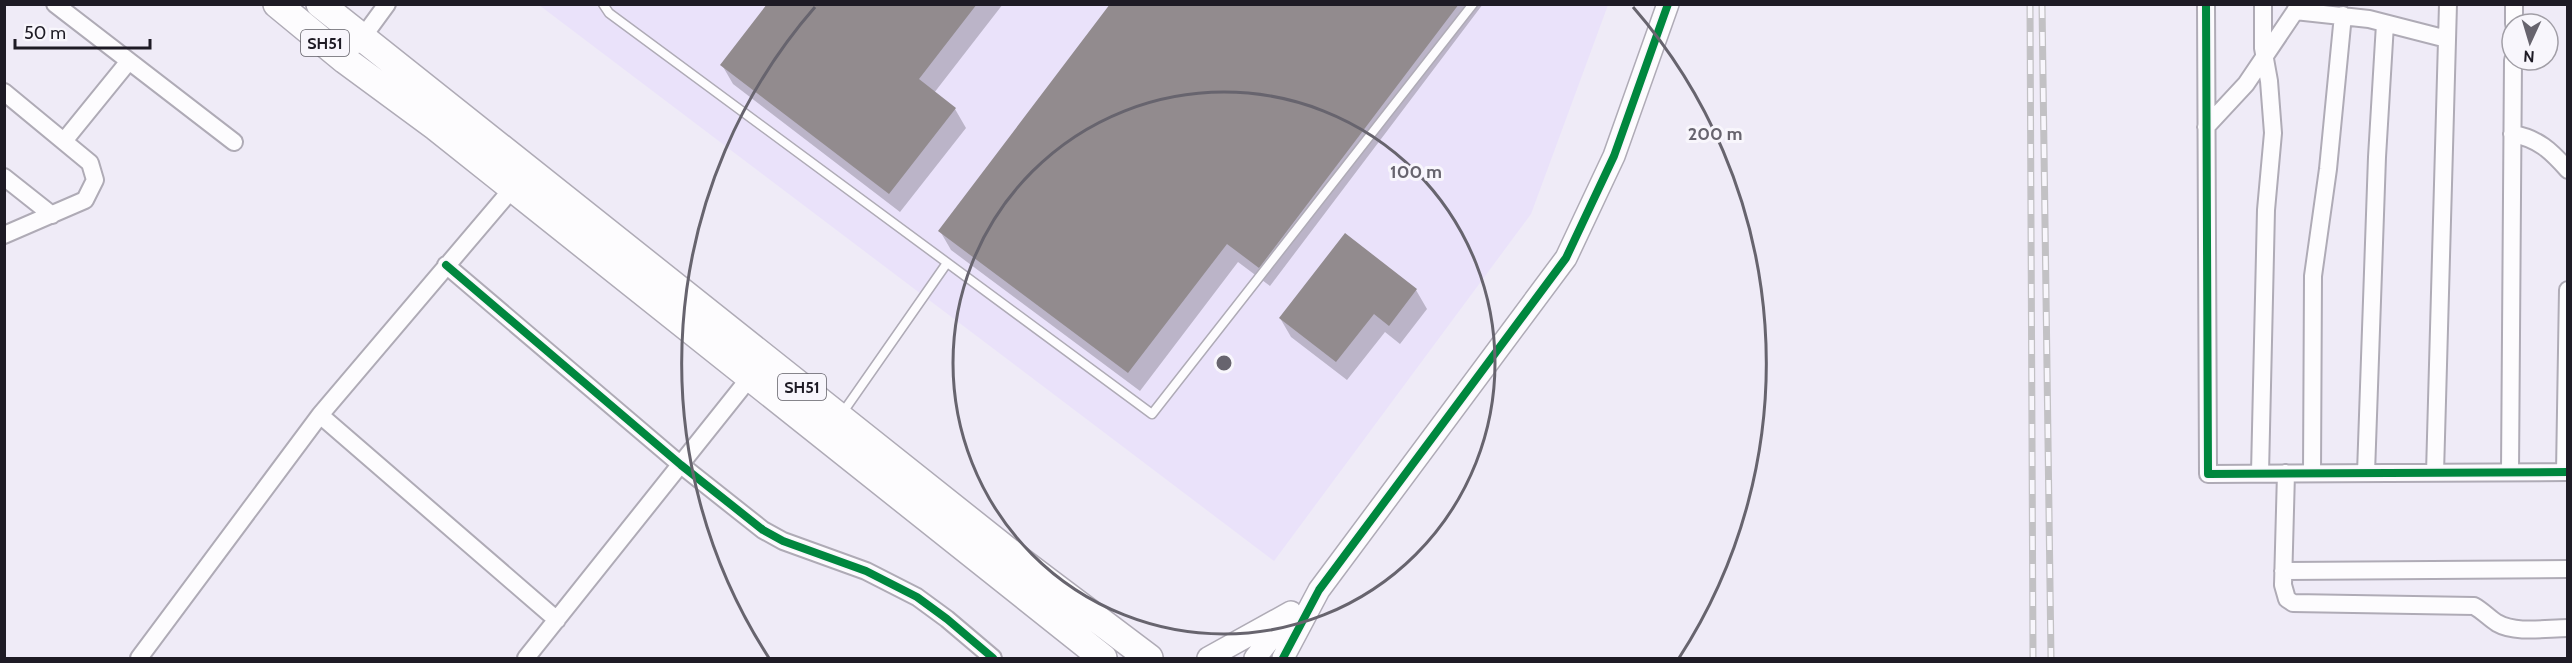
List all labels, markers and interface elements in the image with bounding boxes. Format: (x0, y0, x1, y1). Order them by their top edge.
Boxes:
scale bar (15, 12, 150, 50)
north arrow (2500, 12, 2560, 72)
text: 50 m (24, 22, 66, 44)
road number: SH51 (301, 30, 349, 56)
text: N (2523, 47, 2535, 66)
text: 200 m (1688, 123, 1742, 145)
text: 100 m (1390, 161, 1442, 183)
centre of rings (1214, 353, 1234, 373)
road number: SH51 (778, 374, 826, 400)

